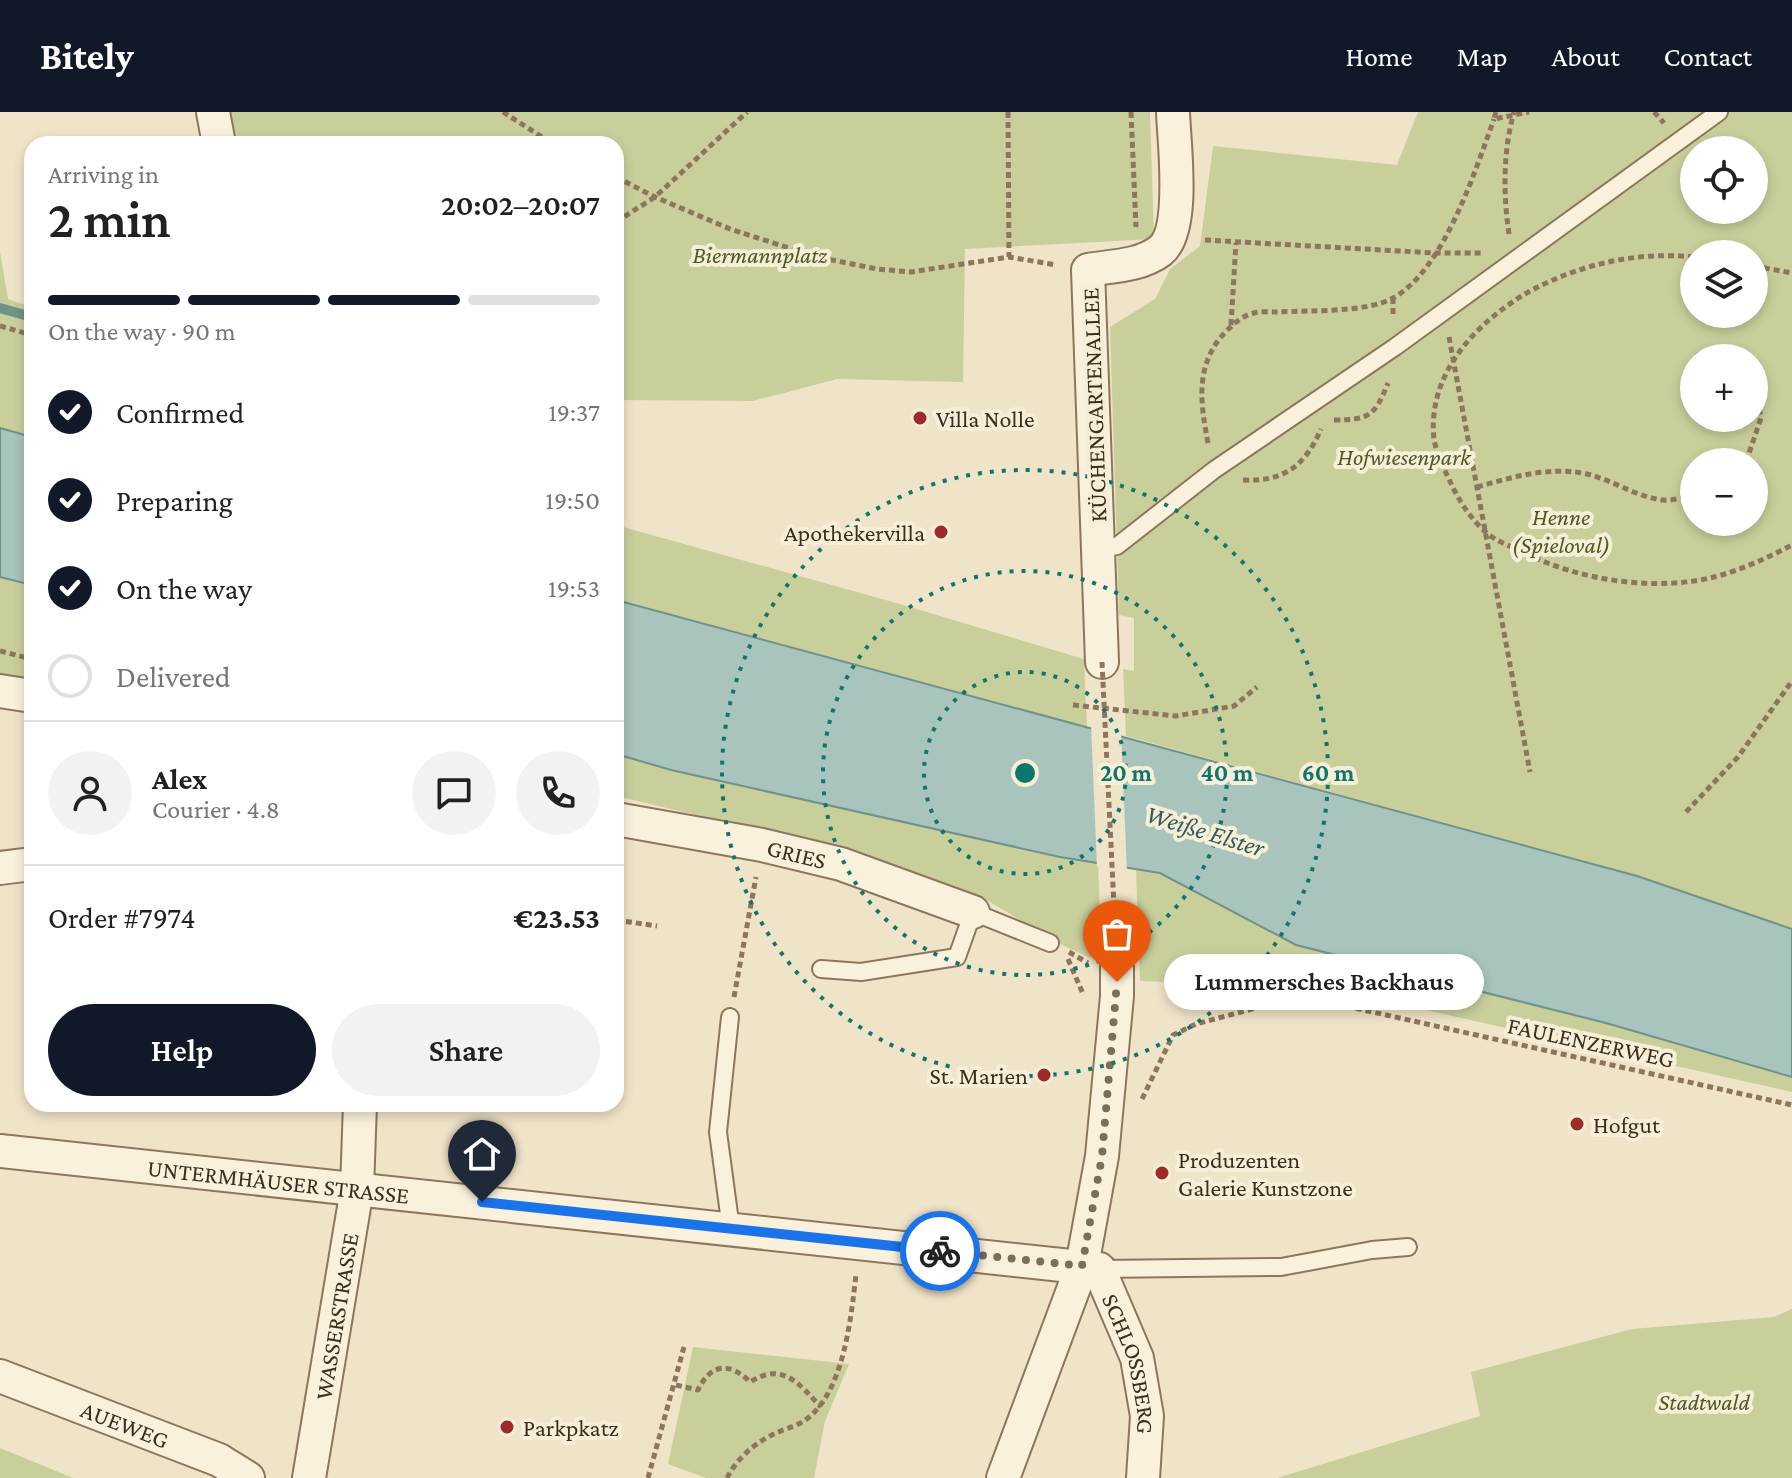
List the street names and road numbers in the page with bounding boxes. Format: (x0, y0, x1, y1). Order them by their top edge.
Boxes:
street label: KÜCHENGARTENALLEE (1076, 287, 1112, 523)
street label: GRIES (764, 833, 829, 873)
street label: FAULENZERWEG (1505, 1011, 1677, 1073)
street label: UNTERMHÄUSER STRASSE (146, 1153, 411, 1208)
street label: WASSERSTRASSE (309, 1231, 363, 1402)
street label: SCHLOSSBERG (1097, 1289, 1161, 1435)
street label: AUEWEG (77, 1395, 173, 1453)

